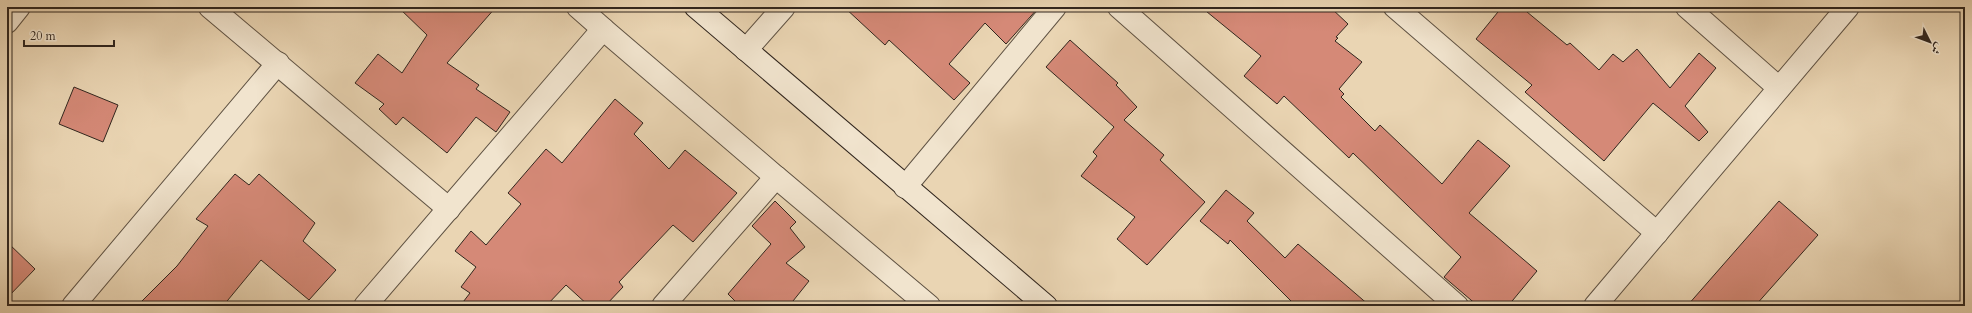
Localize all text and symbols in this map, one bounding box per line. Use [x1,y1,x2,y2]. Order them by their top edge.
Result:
scale bar [24,22,114,48]
north arrow [1910,22,1950,62]
text: 20 m [30,28,57,44]
text: ش [1928,39,1946,57]

